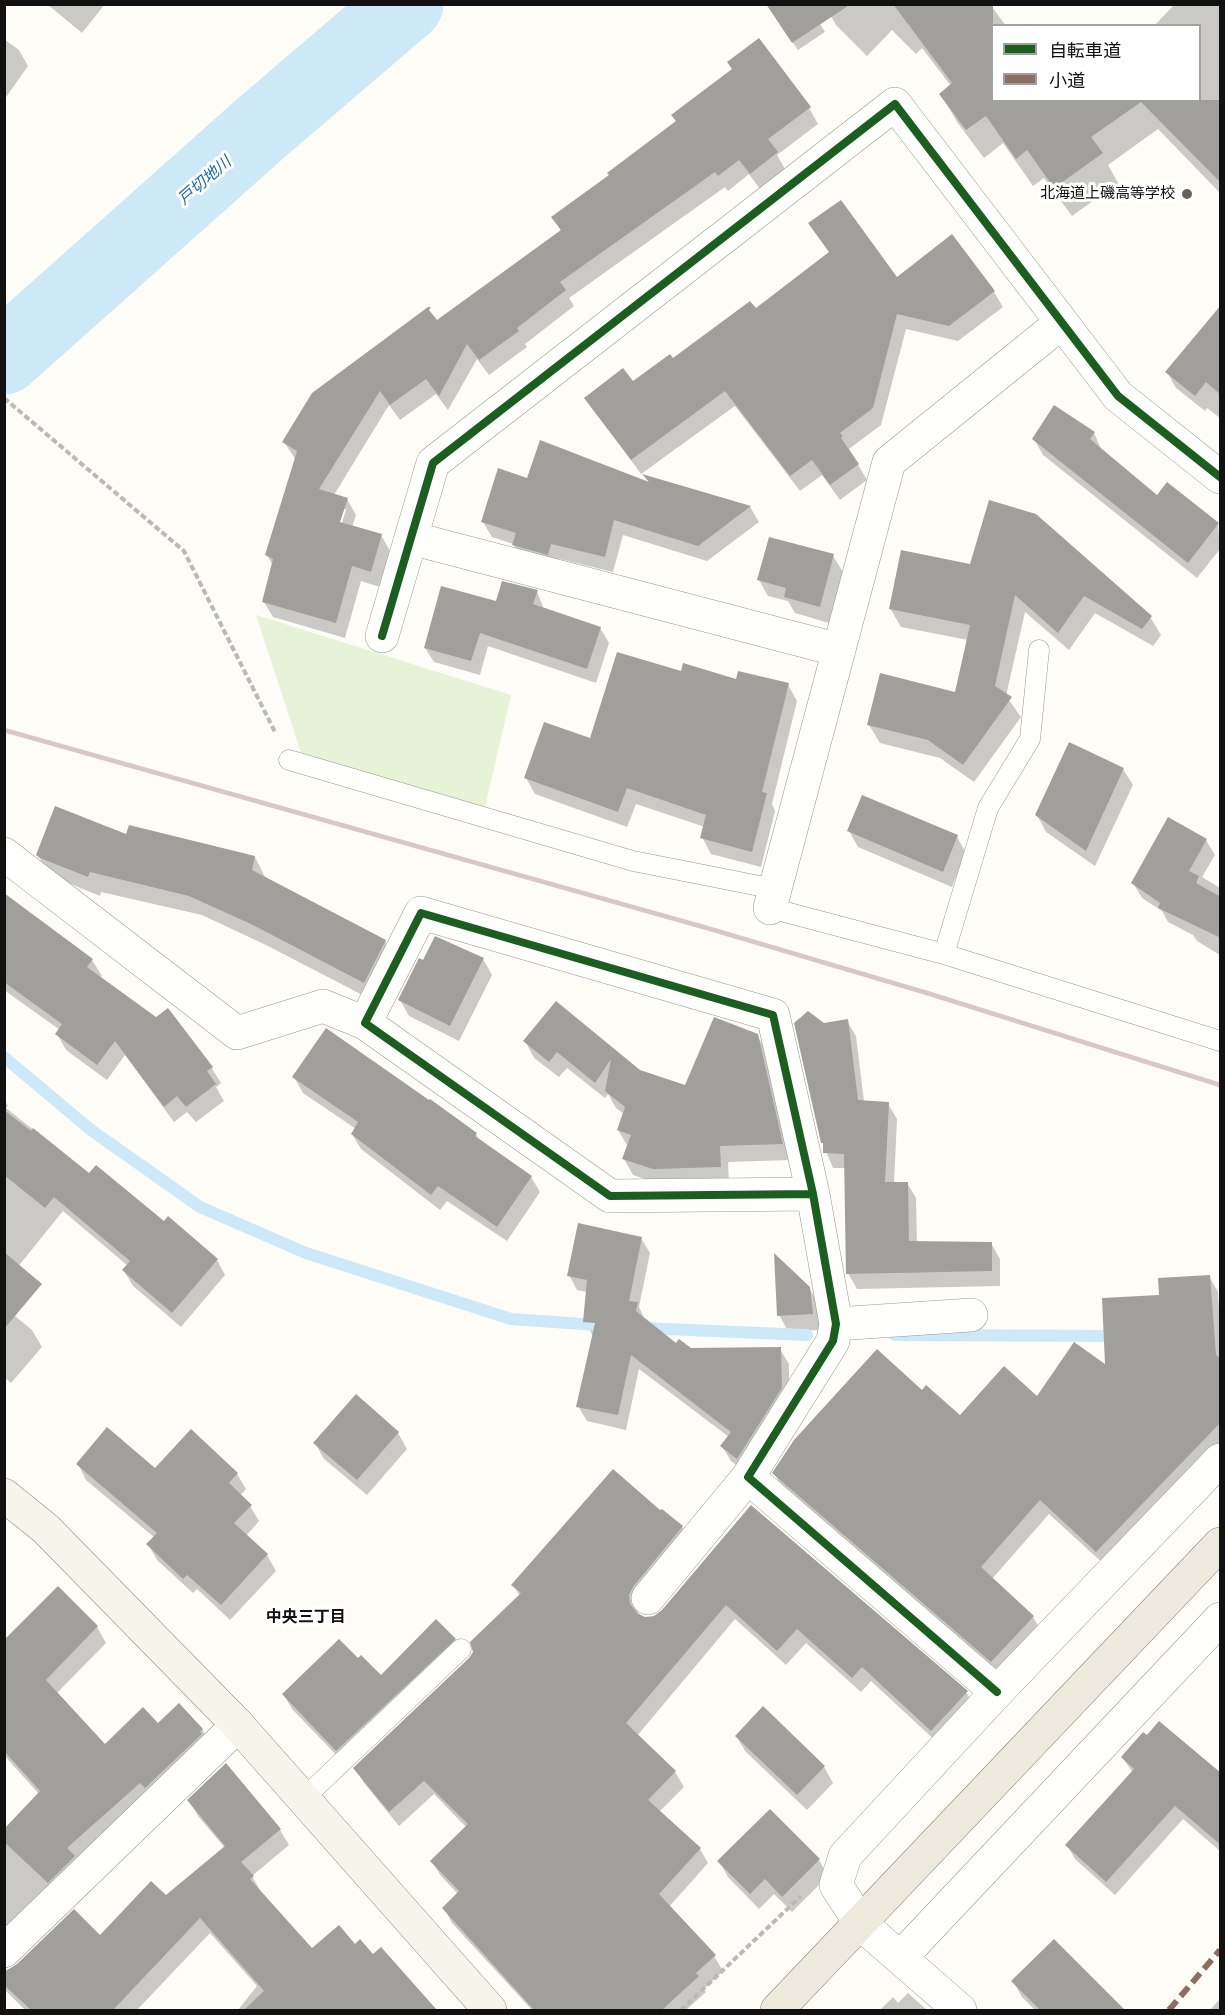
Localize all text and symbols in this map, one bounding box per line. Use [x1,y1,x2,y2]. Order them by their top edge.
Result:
legend [991,24,1201,102]
text: 自転車道 [1049,40,1121,62]
text: 小道 [1049,70,1085,92]
water label: 戸切地川 [175,153,235,209]
place label: 北海道上磯高等学校 [1040,185,1175,203]
marker: 北海道上磯高等学校 [1180,187,1194,201]
district label: 中央三丁目 [266,1608,346,1628]

